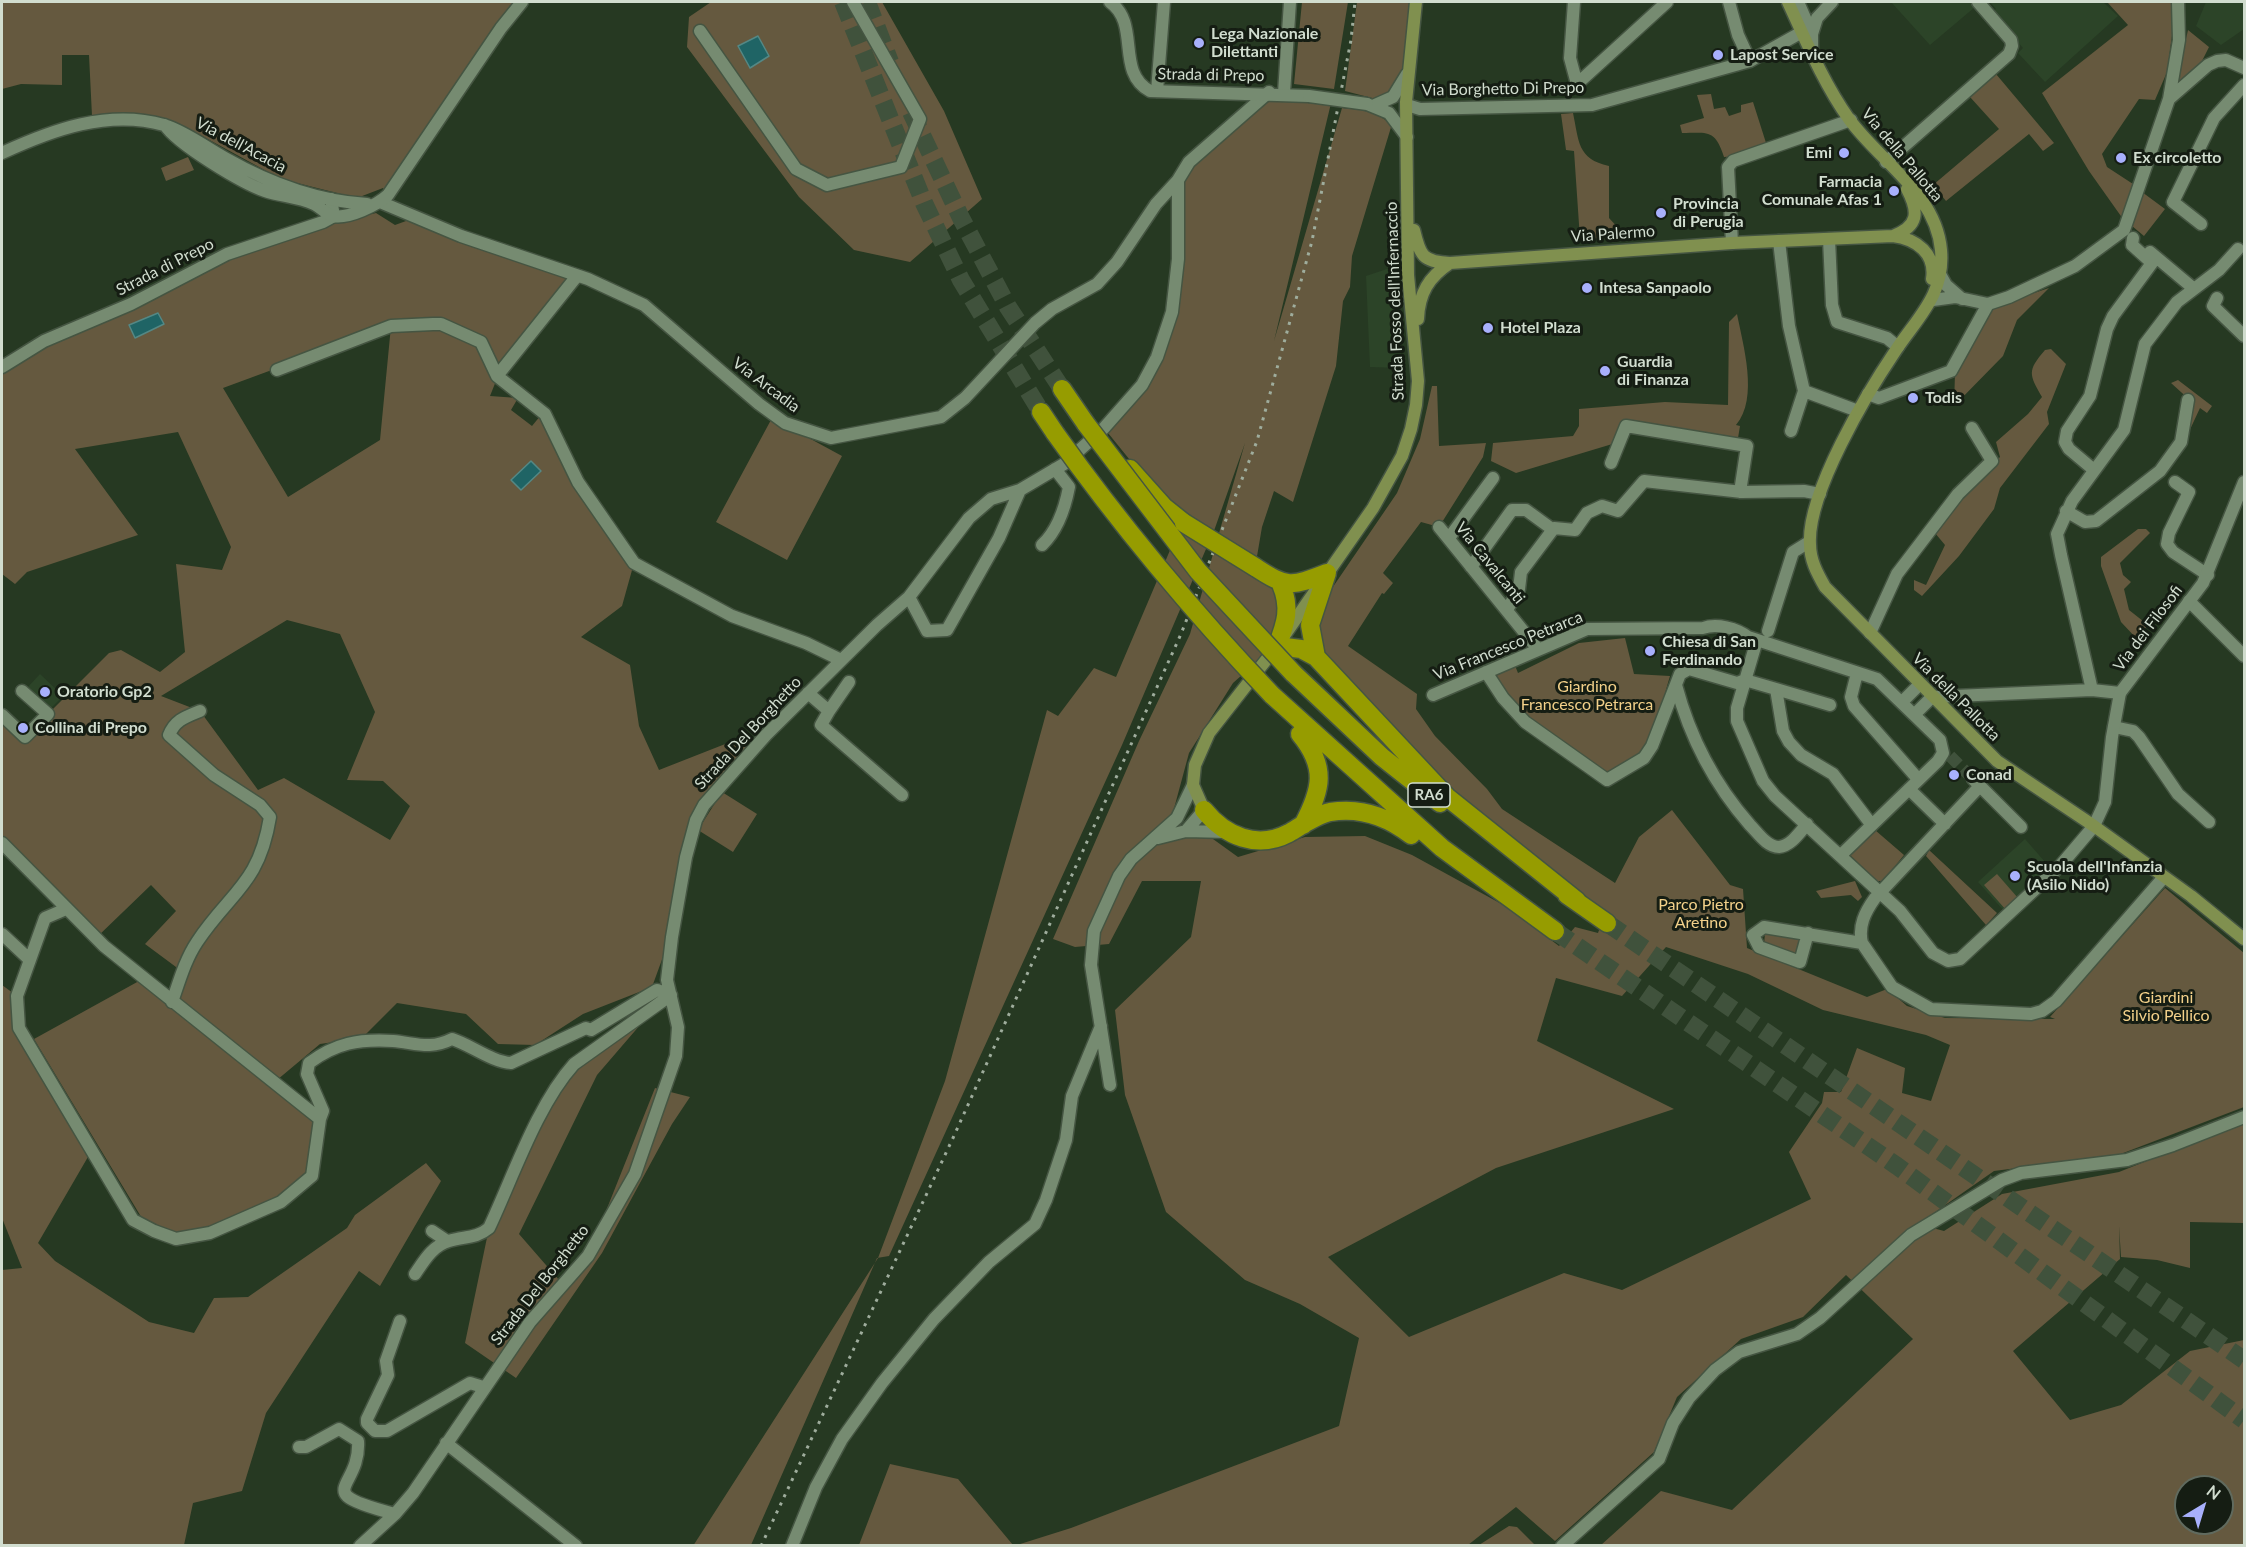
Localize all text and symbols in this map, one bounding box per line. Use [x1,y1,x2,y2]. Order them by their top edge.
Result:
place label: Lega Nazionale Dilettanti [1211,24,1318,62]
marker: Lega Nazionale Dilettanti [1192,36,1206,50]
place label: Lapost Service [1730,45,1833,65]
marker: Lapost Service [1711,48,1725,62]
street label: Strada di Prepo [1157,64,1265,86]
street label: Via Borghetto Di Prepo [1421,78,1585,100]
street label: Via della Pallotta [1857,104,1947,206]
street label: Via dell'Acacia [192,113,290,177]
place label: Emi [1806,143,1832,163]
marker: Emi [1837,146,1851,160]
place label: Ex circoletto [2133,148,2222,168]
marker: Ex circoletto [2114,151,2128,165]
place label: Farmacia Comunale Afas 1 [1762,172,1882,210]
marker: Farmacia Comunale Afas 1 [1887,184,1901,198]
place label: Provincia di Perugia [1673,194,1744,232]
street label: Strada Fosso dell'Infernaccio [1382,201,1408,401]
marker: Provincia di Perugia [1654,206,1668,220]
street label: Via Palermo [1570,221,1656,247]
street label: Strada di Prepo [113,234,217,300]
place label: Intesa Sanpaolo [1599,278,1711,298]
marker: Intesa Sanpaolo [1580,281,1594,295]
place label: Hotel Plaza [1500,318,1581,338]
marker: Hotel Plaza [1481,321,1495,335]
place label: Guardia di Finanza [1617,352,1689,390]
street label: Via Arcadia [729,353,803,417]
marker: Guardia di Finanza [1598,364,1612,378]
place label: Todis [1925,388,1962,408]
marker: Todis [1906,391,1920,405]
street label: Via Cavalcanti [1451,518,1529,608]
street label: Via dei Filosofi [2109,581,2187,675]
street label: Via Francesco Petrarca [1431,607,1585,685]
place label: Chiesa di San Ferdinando [1662,632,1756,670]
marker: Chiesa di San Ferdinando [1643,644,1657,658]
street label: Via della Pallotta [1908,649,2004,745]
street label: Strada Del Borghetto [691,672,805,794]
park label: Giardino Francesco Petrarca [1521,677,1653,715]
place label: Oratorio Gp2 [57,682,152,702]
marker: Oratorio Gp2 [38,685,52,699]
place label: Collina di Prepo [35,718,147,738]
marker: Collina di Prepo [16,721,30,735]
place label: Conad [1966,765,2012,785]
marker: Conad [1947,768,1961,782]
road number: RA6 [1408,783,1450,807]
place label: Scuola dell'Infanzia (Asilo Nido) [2027,857,2163,895]
marker: Scuola dell'Infanzia (Asilo Nido) [2008,869,2022,883]
park label: Parco Pietro Aretino [1658,895,1744,933]
park label: Giardini Silvio Pellico [2122,988,2210,1026]
street label: Strada Del Borghetto [487,1221,593,1349]
north arrow [2174,1475,2234,1535]
text: N [2203,1481,2225,1503]

